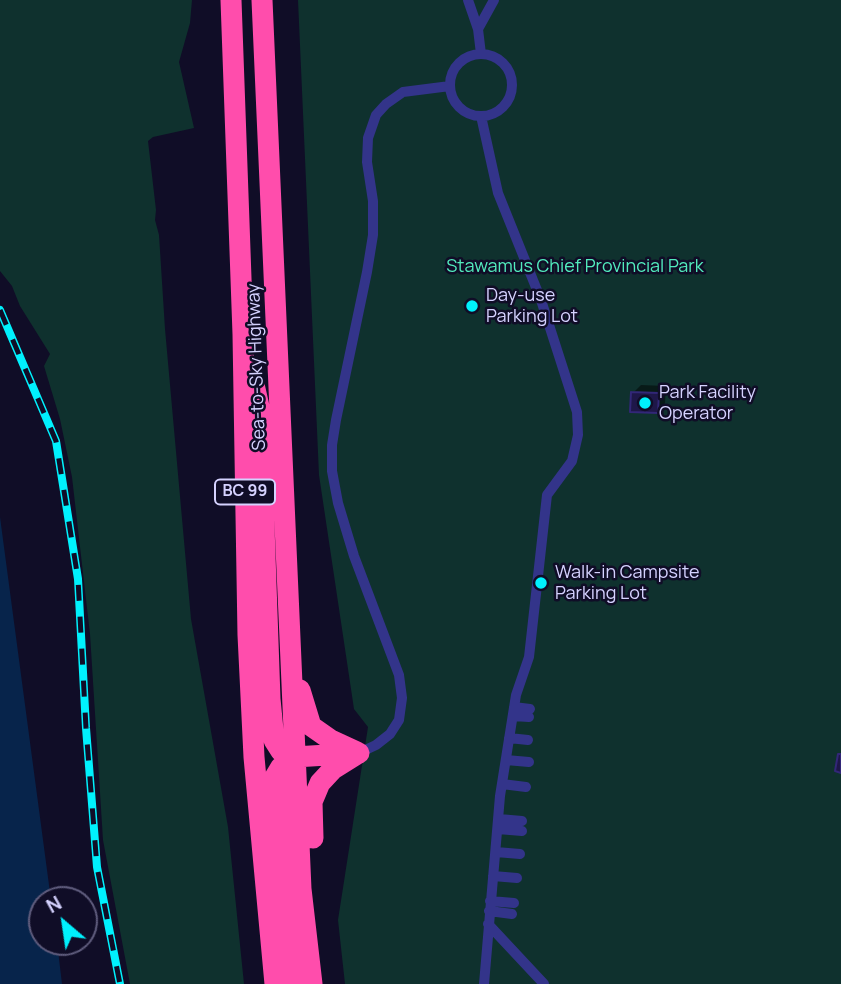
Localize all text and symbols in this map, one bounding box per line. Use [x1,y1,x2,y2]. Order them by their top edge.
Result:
park label: Stawamus Chief Provincial Park [446,256,704,278]
street label: Sea-to-Sky Highway [243,283,271,451]
place label: Day-use Parking Lot [486,285,578,328]
marker: Day-use Parking Lot [464,298,480,314]
place label: Park Facility Operator [659,382,756,424]
marker: Park Facility Operator [637,395,653,411]
road number: BC 99 [215,480,275,505]
place label: Walk-in Campsite Parking Lot [555,562,699,604]
marker: Walk-in Campsite Parking Lot [533,575,549,591]
north arrow [28,886,98,956]
text: N [42,890,66,919]

